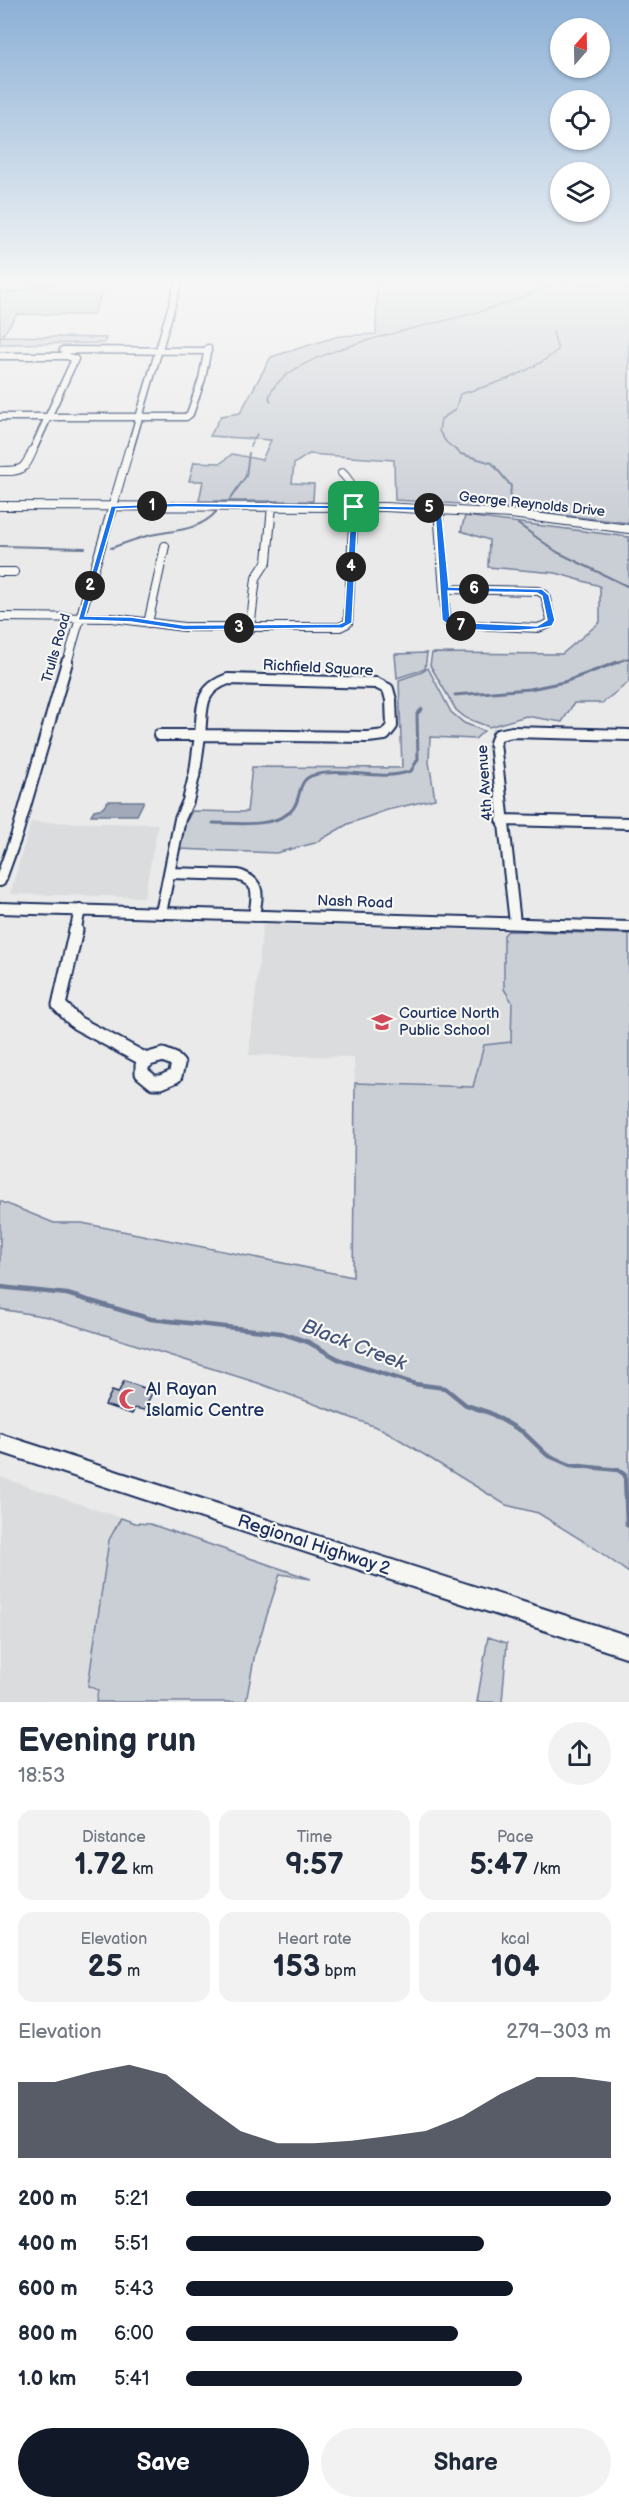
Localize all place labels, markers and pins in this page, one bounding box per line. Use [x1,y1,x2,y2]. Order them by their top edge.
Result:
pin [328,481,379,532]
pin: 1 [137,491,167,521]
pin: 5 [414,493,444,523]
pin: 4 [336,552,366,582]
pin: 2 [75,571,105,601]
pin: 6 [459,574,489,604]
pin: 7 [446,611,476,641]
pin: 3 [224,613,254,643]
place label: Courtice North Public School [399,1004,499,1040]
school or university icon: Courtice North Public School [370,1010,394,1034]
place label: Al Rayan Islamic Centre [146,1379,264,1421]
mosque icon: Al Rayan Islamic Centre [117,1387,141,1411]

